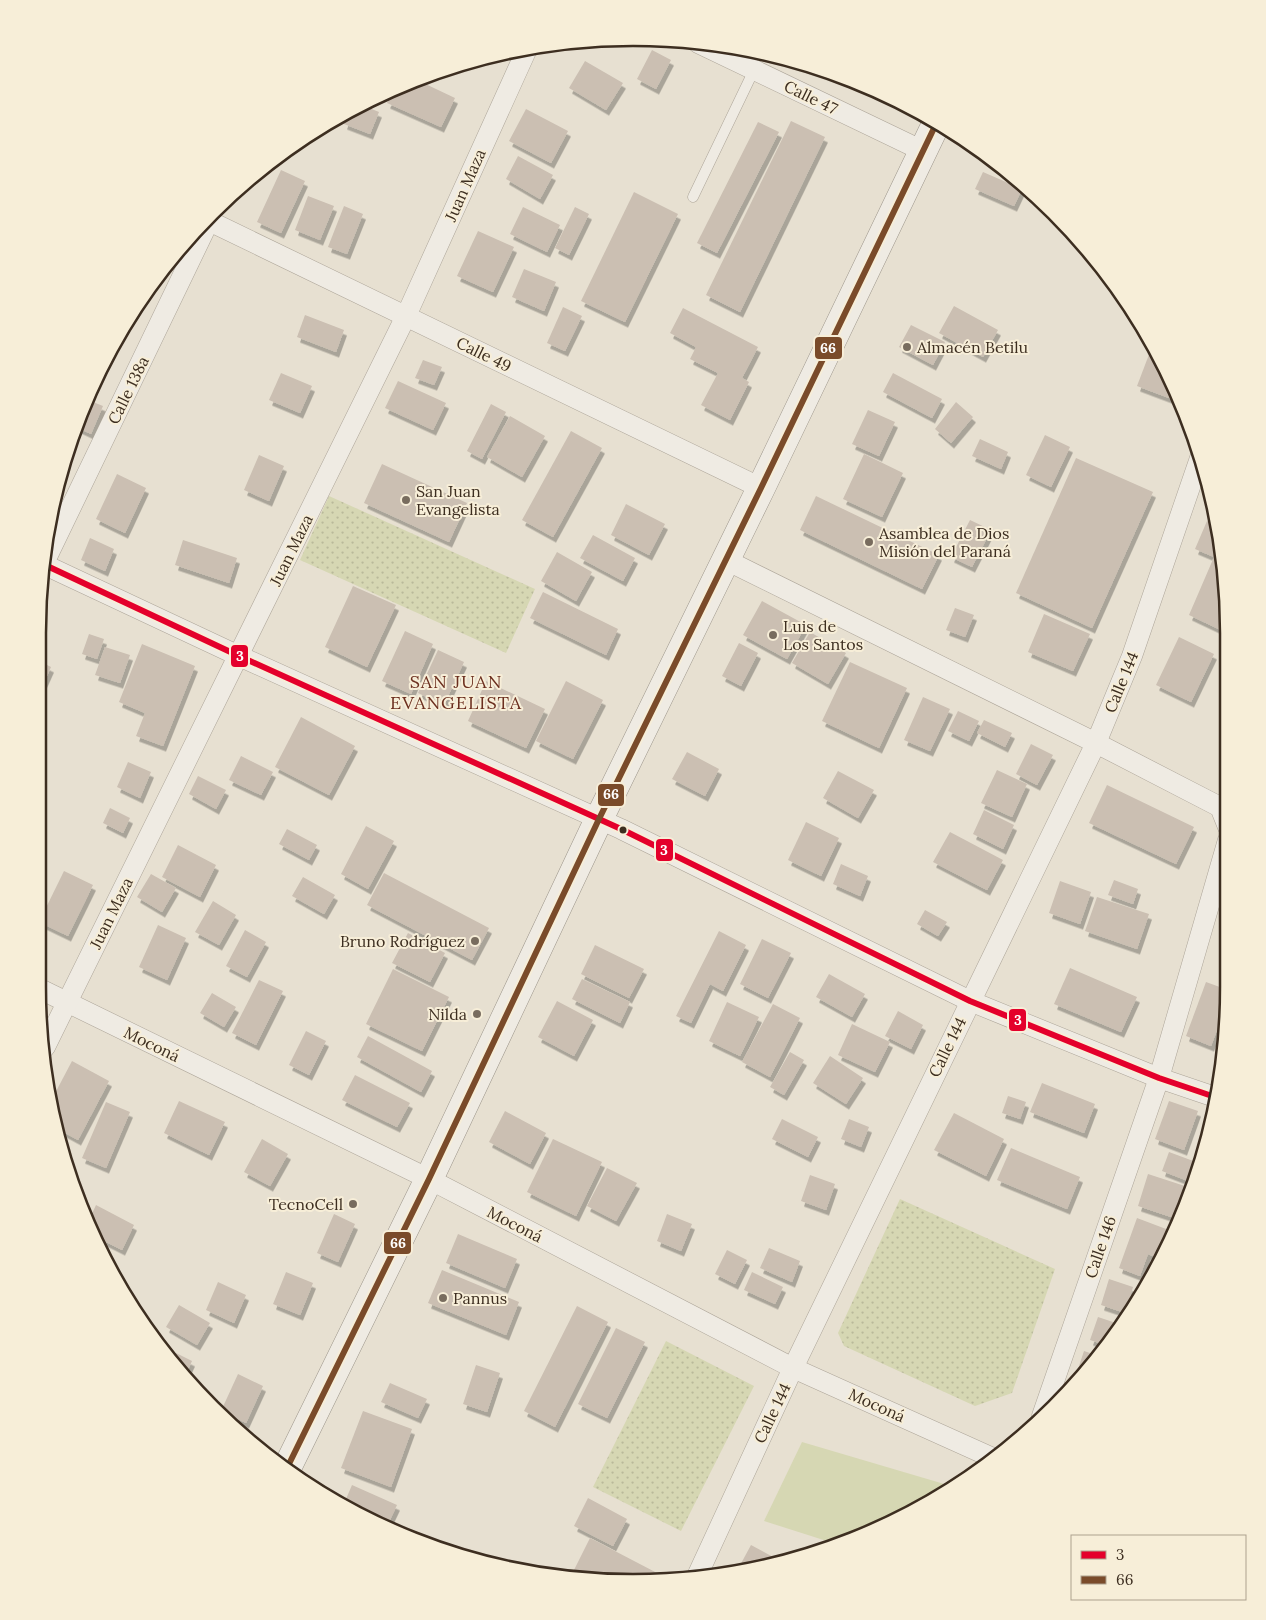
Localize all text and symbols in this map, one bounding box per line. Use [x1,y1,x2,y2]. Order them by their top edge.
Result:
street label: Calle 47 [781,76,842,119]
street label: Juan Maza [440,146,490,225]
street label: Calle 49 [453,332,515,376]
line badge: 66 [814,336,843,360]
place label: Almacén Betilu [916,337,1029,357]
text: 66 [820,339,836,357]
marker: Almacén Betilu [901,341,913,353]
street label: Calle 138a [103,353,153,427]
place label: San Juan Evangelista [416,481,500,519]
marker: San Juan Evangelista [400,494,412,506]
street label: Juan Maza [265,511,317,590]
place label: Asamblea de Dios Misión del Paraná [878,523,1011,561]
marker: Asamblea de Dios Misión del Paraná [863,536,875,548]
place label: Luis de Los Santos [783,616,863,654]
marker: Luis de Los Santos [767,629,779,641]
line badge: 3 [230,644,249,668]
text: 3 [236,647,244,665]
street label: Calle 144 [1100,648,1142,716]
district label: SAN JUAN EVANGELISTA [390,670,522,714]
line badge: 66 [597,783,625,807]
text: 66 [603,785,619,803]
unlabelled marker [618,825,628,835]
line badge: 3 [655,838,674,862]
text: 3 [660,841,668,859]
street label: Juan Maza [85,874,137,953]
place label: Bruno Rodríguez [340,931,465,951]
marker: Bruno Rodríguez [469,935,481,947]
place label: Nilda [428,1004,467,1024]
marker: Nilda [471,1008,483,1020]
line badge: 3 [1008,1008,1027,1032]
text: 3 [1014,1011,1022,1029]
street label: Calle 144 [924,1013,970,1080]
street label: Moconá [121,1022,183,1066]
place label: TecnoCell [269,1194,343,1214]
marker: TecnoCell [347,1198,359,1210]
street label: Moconá [484,1202,546,1246]
street label: Calle 146 [1080,1213,1120,1281]
line badge: 66 [383,1231,412,1255]
text: 66 [390,1234,406,1252]
place label: Pannus [453,1288,507,1308]
marker: Pannus [437,1292,449,1304]
street label: Calle 144 [749,1379,795,1446]
street label: Moconá [846,1384,908,1426]
legend [1071,1535,1246,1600]
text: 3 [1116,1545,1124,1564]
text: 66 [1116,1570,1133,1589]

